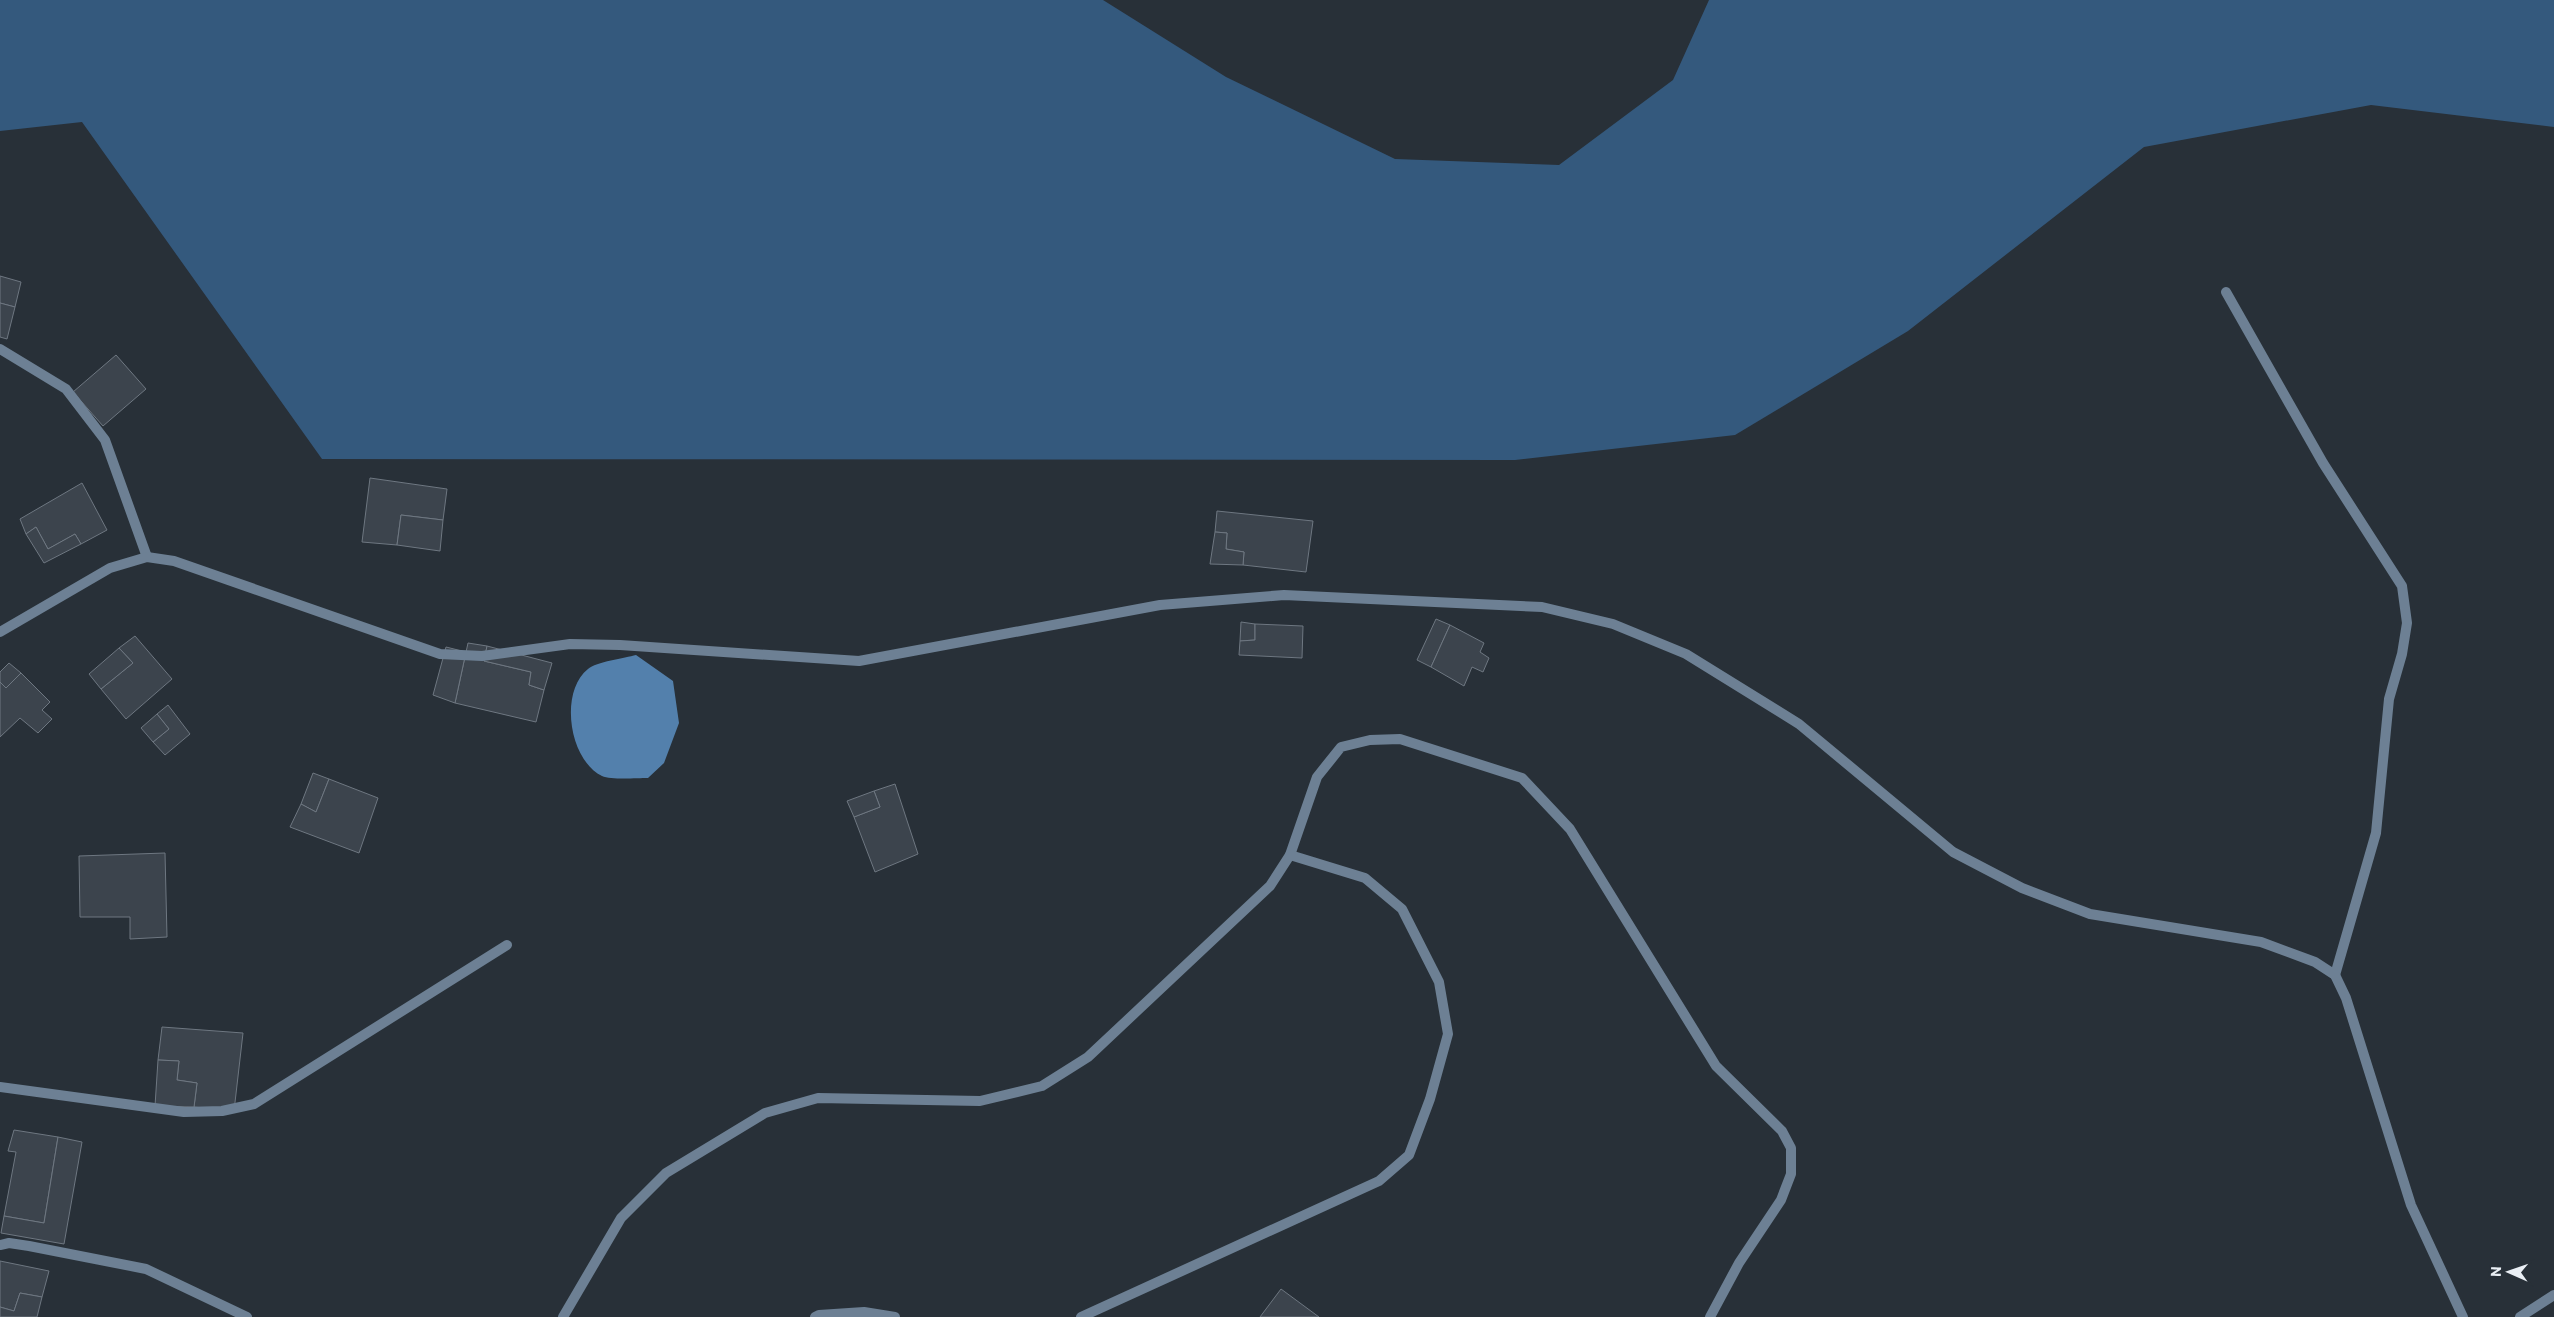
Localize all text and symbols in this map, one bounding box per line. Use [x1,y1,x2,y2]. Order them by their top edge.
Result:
north arrow [2484,1247,2534,1297]
text: N [2487,1266,2504,1277]

